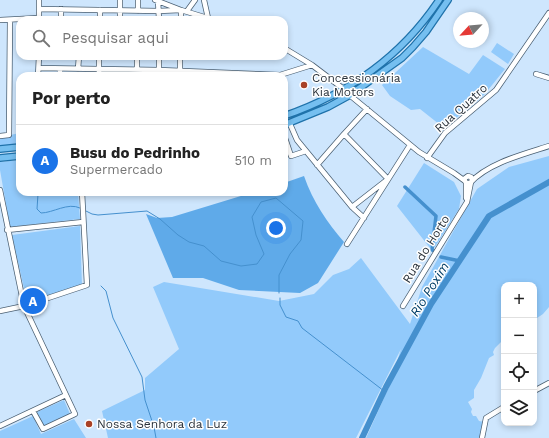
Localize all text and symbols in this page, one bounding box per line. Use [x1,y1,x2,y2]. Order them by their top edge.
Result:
north arrow [453,12,489,48]
search box [16,16,288,60]
icon: search [30,27,52,49]
text: Pesquisar aqui [62,29,169,47]
place label: Concessionária Kia Motors [312,71,401,99]
marker: Concessionária Kia Motors [299,80,309,90]
street label: Rua Quatro [432,81,490,135]
text: Por perto [32,88,110,108]
text: Busu do Pedrinho [70,144,200,162]
text: A [41,153,49,168]
text: 510 m [234,153,272,168]
text: Supermercado [70,162,163,177]
street label: Rua do Horto [400,212,452,286]
your location [266,218,286,238]
water label: Rio Poxim [407,259,452,319]
map controls [501,282,537,426]
button: + [501,282,537,318]
pin: A [20,286,46,316]
button: − [501,318,537,354]
button: locate [501,354,537,390]
button: layers [501,390,537,426]
place label: Nossa Senhora da Luz [97,417,227,431]
marker: Nossa Senhora da Luz [84,419,94,429]

